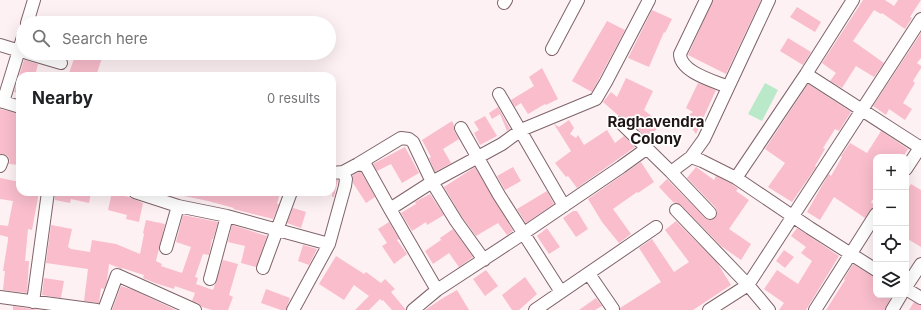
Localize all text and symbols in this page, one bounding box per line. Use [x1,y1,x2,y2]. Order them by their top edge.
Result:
search box [16,16,336,60]
icon: search [30,27,52,49]
text: Search here [62,29,148,48]
text: Nearby [32,88,93,108]
text: 0 results [267,90,320,106]
district label: Raghavendra Colony [608,112,704,148]
map controls [873,154,909,298]
button: + [873,154,909,190]
button: − [873,190,909,226]
button: locate [873,226,909,262]
button: layers [873,262,909,298]

